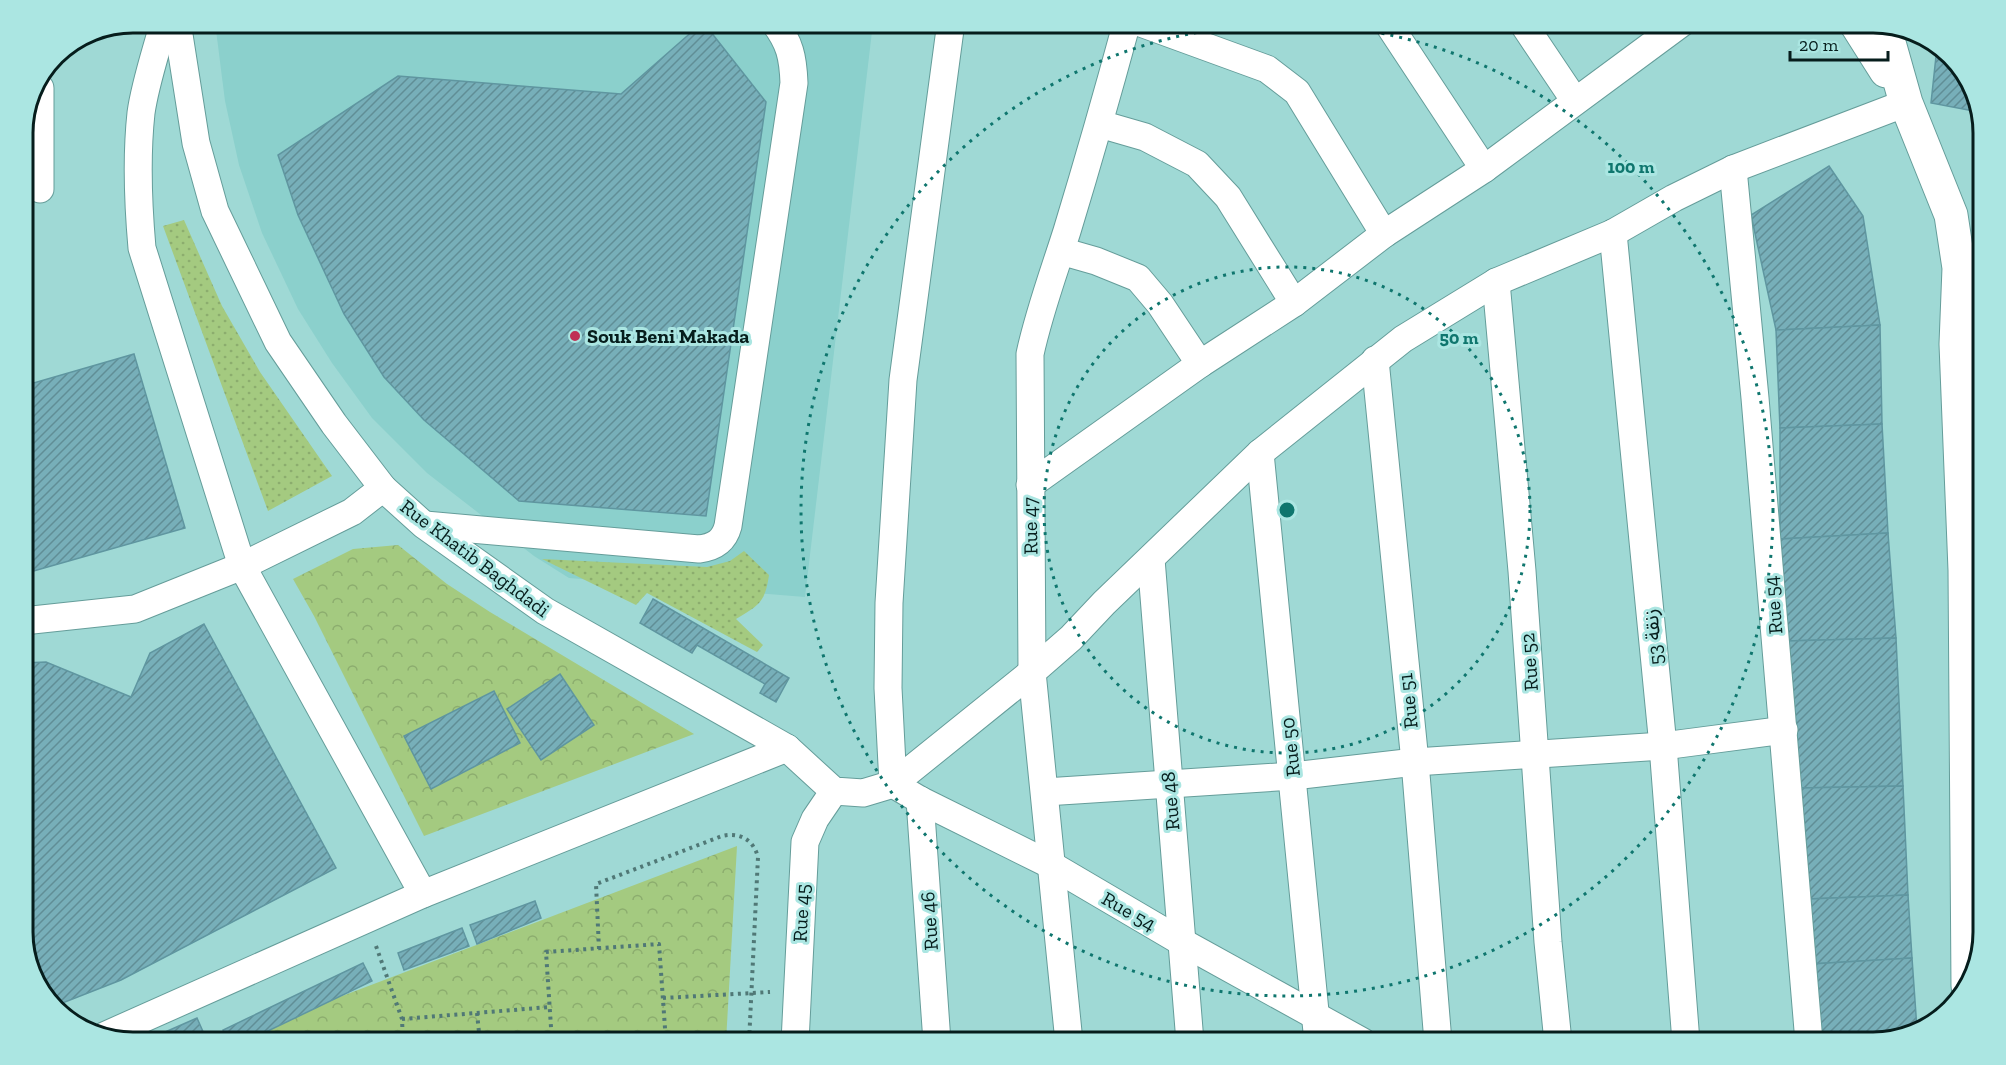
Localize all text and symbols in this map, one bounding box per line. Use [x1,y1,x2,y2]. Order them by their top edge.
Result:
scale bar [1790,24,1888,62]
text: 20 m [1799,34,1839,56]
text: 100 m [1607,156,1655,178]
place label: Souk Beni Makada [587,324,749,348]
text: 50 m [1440,327,1479,349]
marker: Souk Beni Makada [568,329,582,343]
street label: Rue Khatib Baghdadi [396,494,555,622]
street label: Rue 47 [1017,497,1042,555]
centre of rings [1277,500,1297,520]
street label: Rue 54 [1758,575,1788,635]
street label: زنقة 53 [1638,608,1668,666]
street label: Rue 52 [1515,632,1543,692]
street label: Rue 51 [1393,672,1423,730]
street label: Rue 50 [1275,716,1305,778]
street label: Rue 48 [1155,771,1185,831]
street label: Rue 45 [787,883,815,943]
street label: Rue 54 [1098,886,1161,936]
street label: Rue 46 [915,891,943,951]

